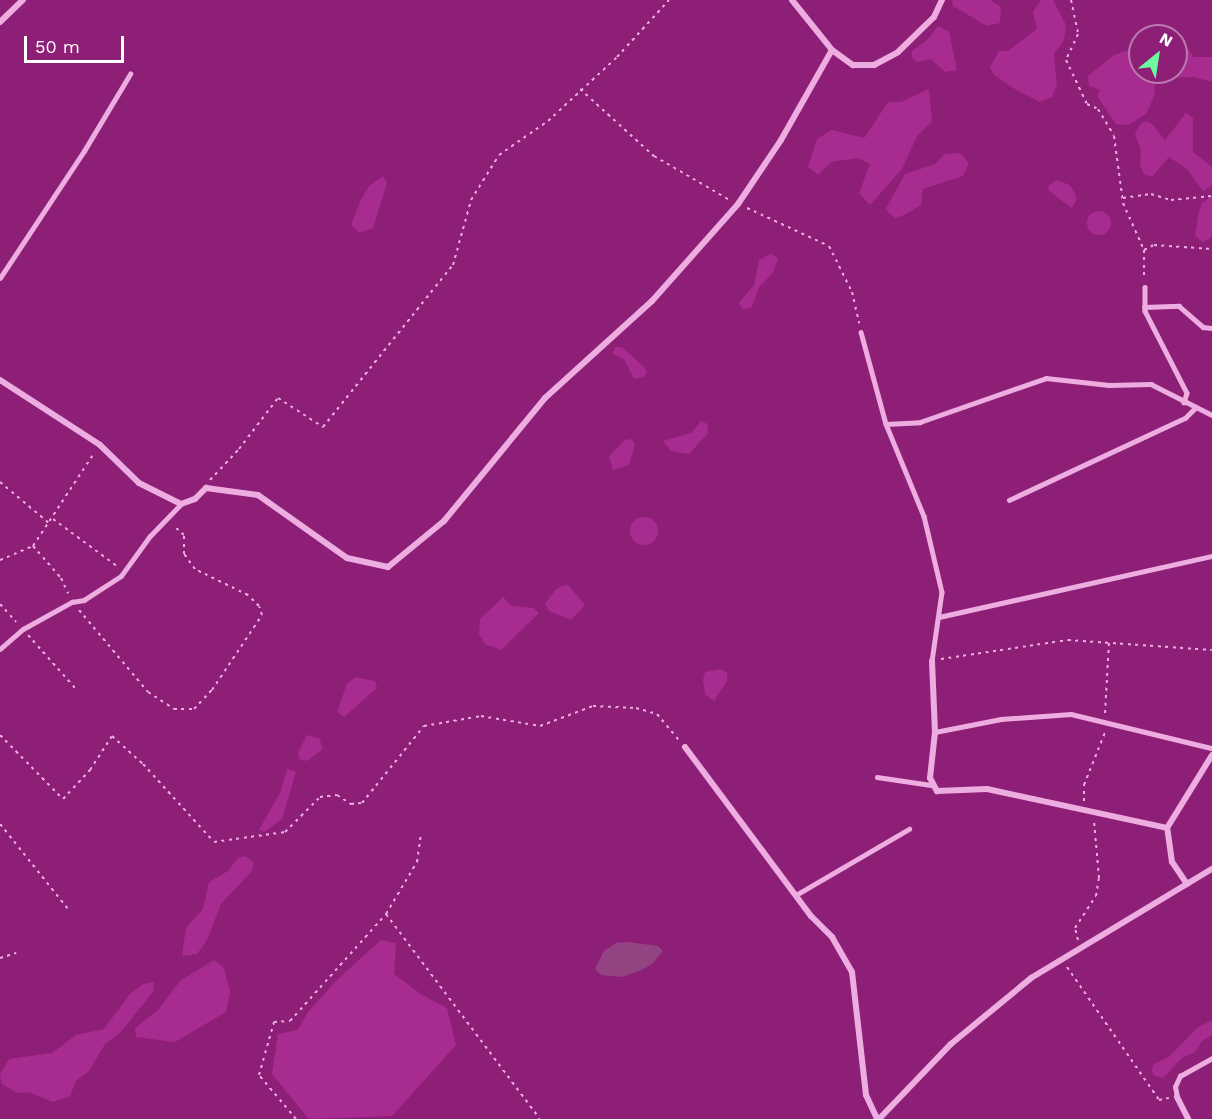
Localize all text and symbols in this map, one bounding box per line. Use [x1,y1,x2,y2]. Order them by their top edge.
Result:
scale bar [27,24,128,62]
north arrow [1128,24,1188,84]
text: N [1156,29,1176,51]
text: 50 m [35,36,80,57]

